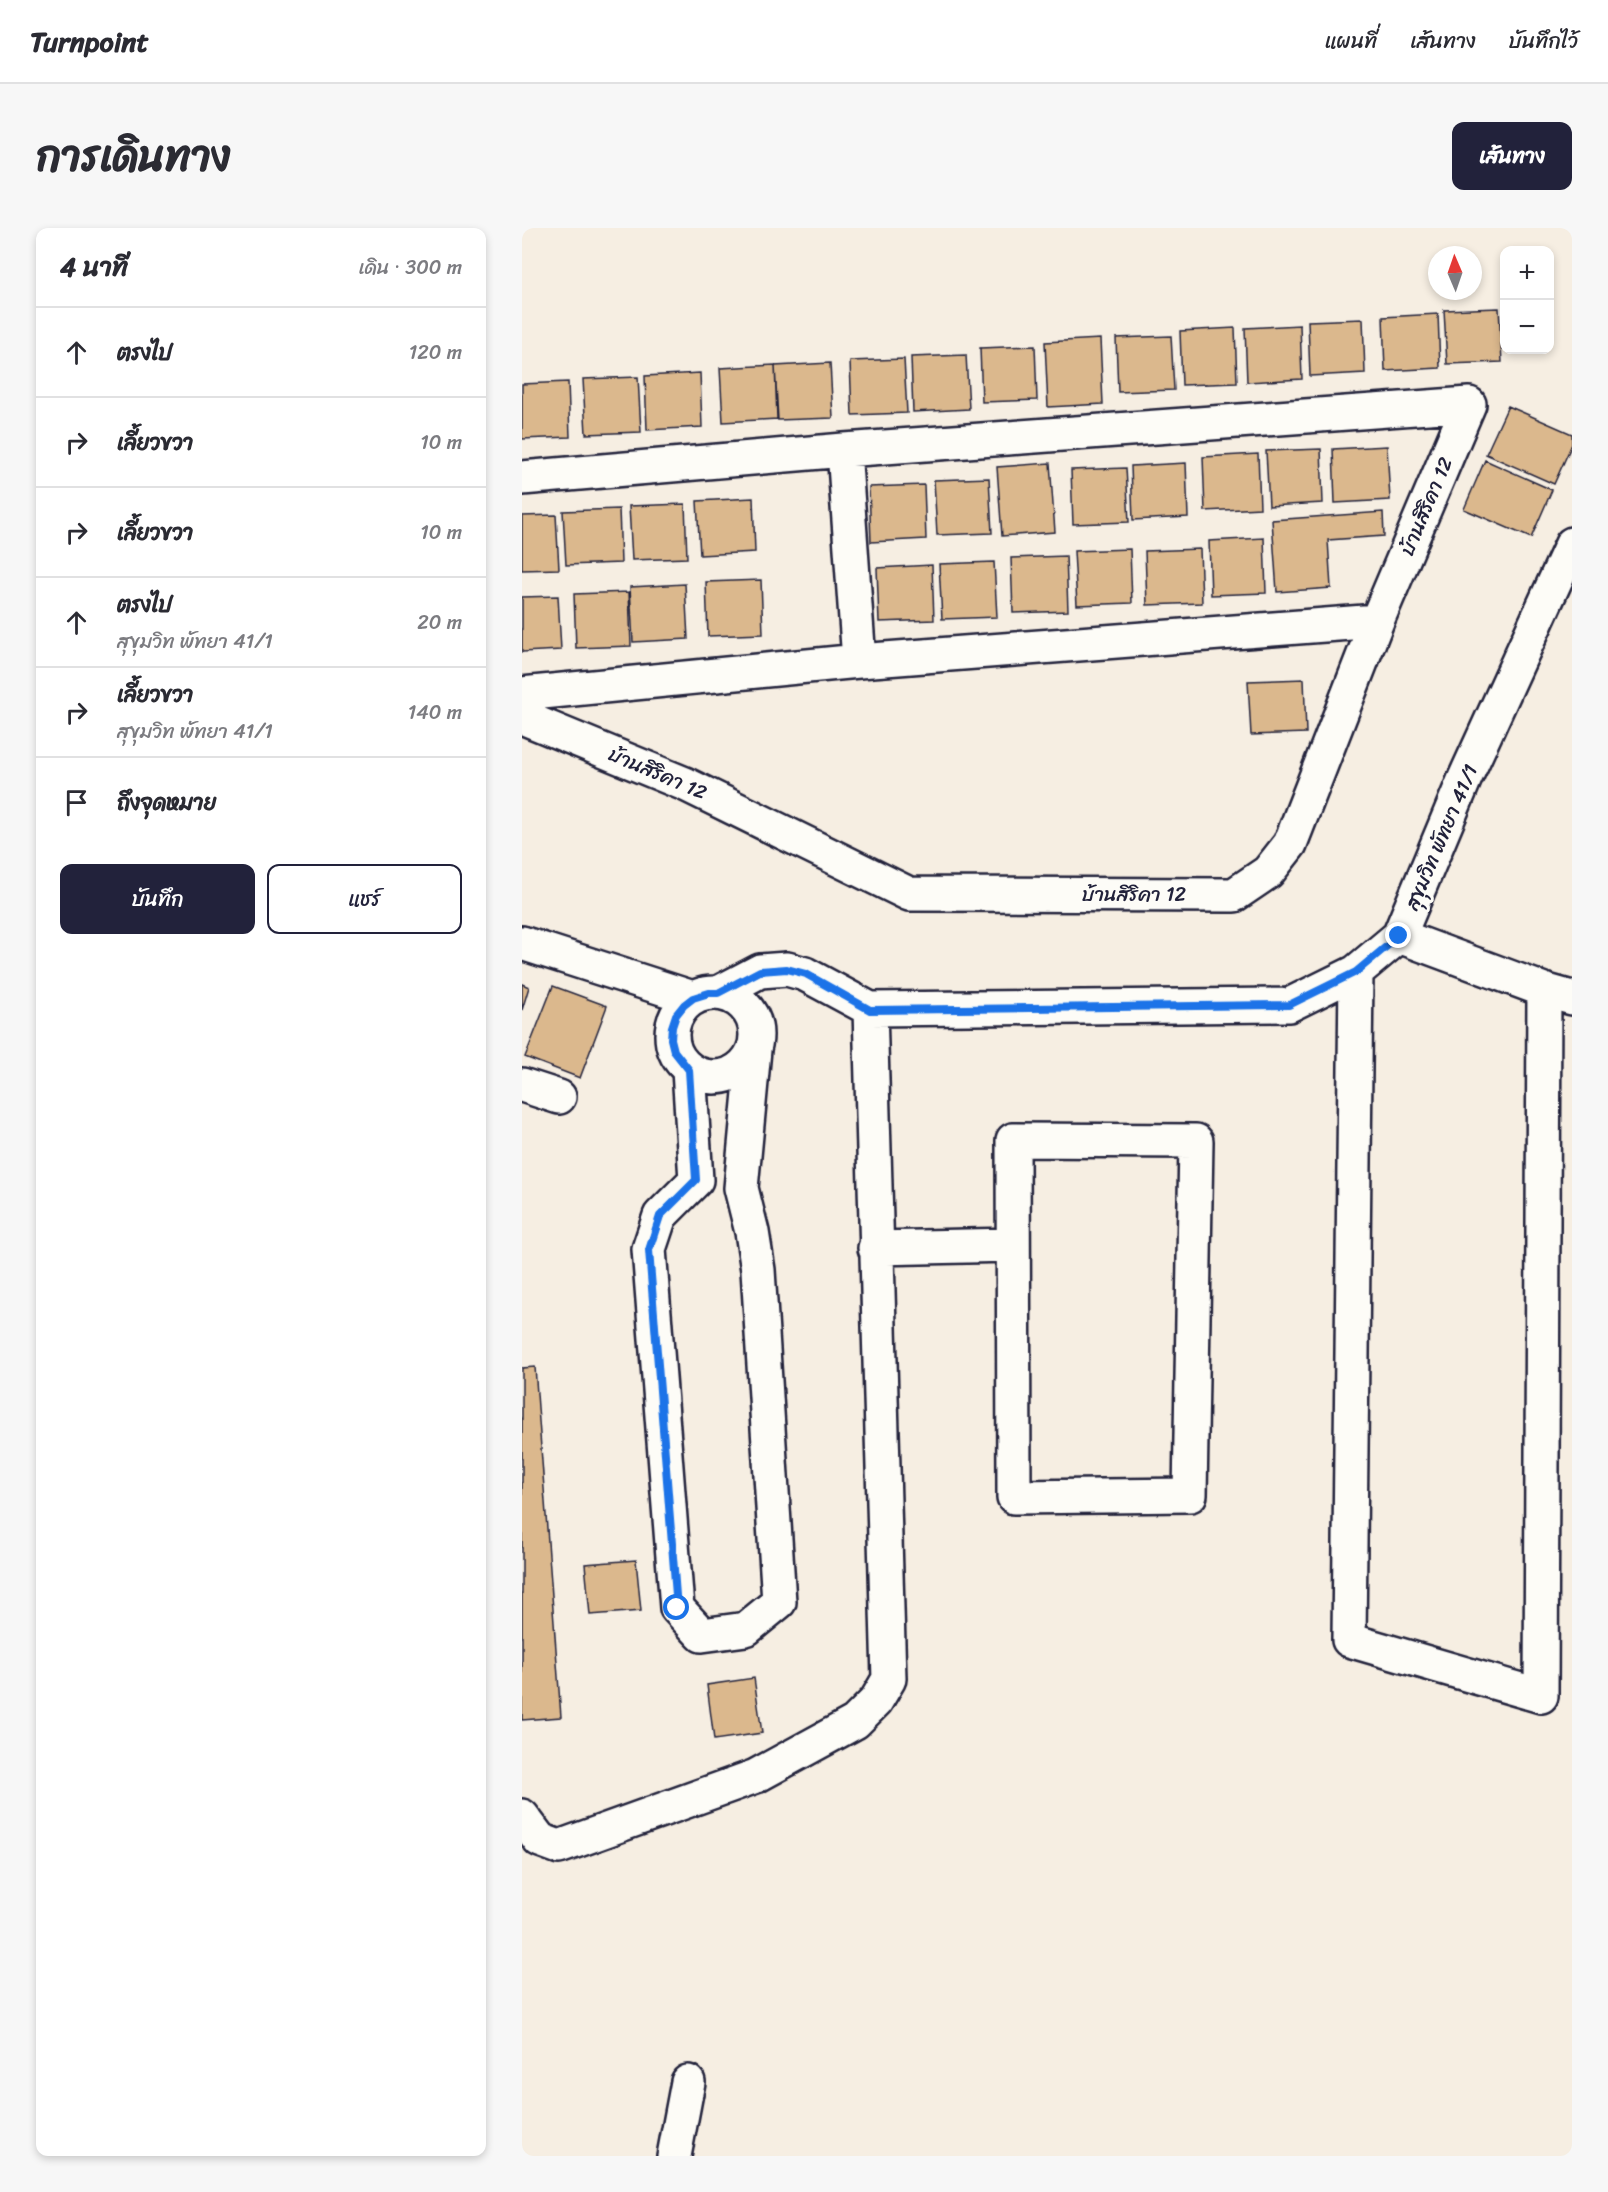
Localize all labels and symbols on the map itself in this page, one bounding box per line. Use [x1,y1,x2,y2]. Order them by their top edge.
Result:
north arrow [1428,246,1482,300]
street label: บ้านสิริคา 12 [1390,451,1463,561]
street label: บ้านสิริคา 12 [603,737,713,810]
street label: สุขุมวิท พัทยา 41/1 [1395,759,1488,917]
street label: บ้านสิริคา 12 [1082,877,1187,912]
route end [1385,922,1411,948]
route start [663,1594,689,1620]

